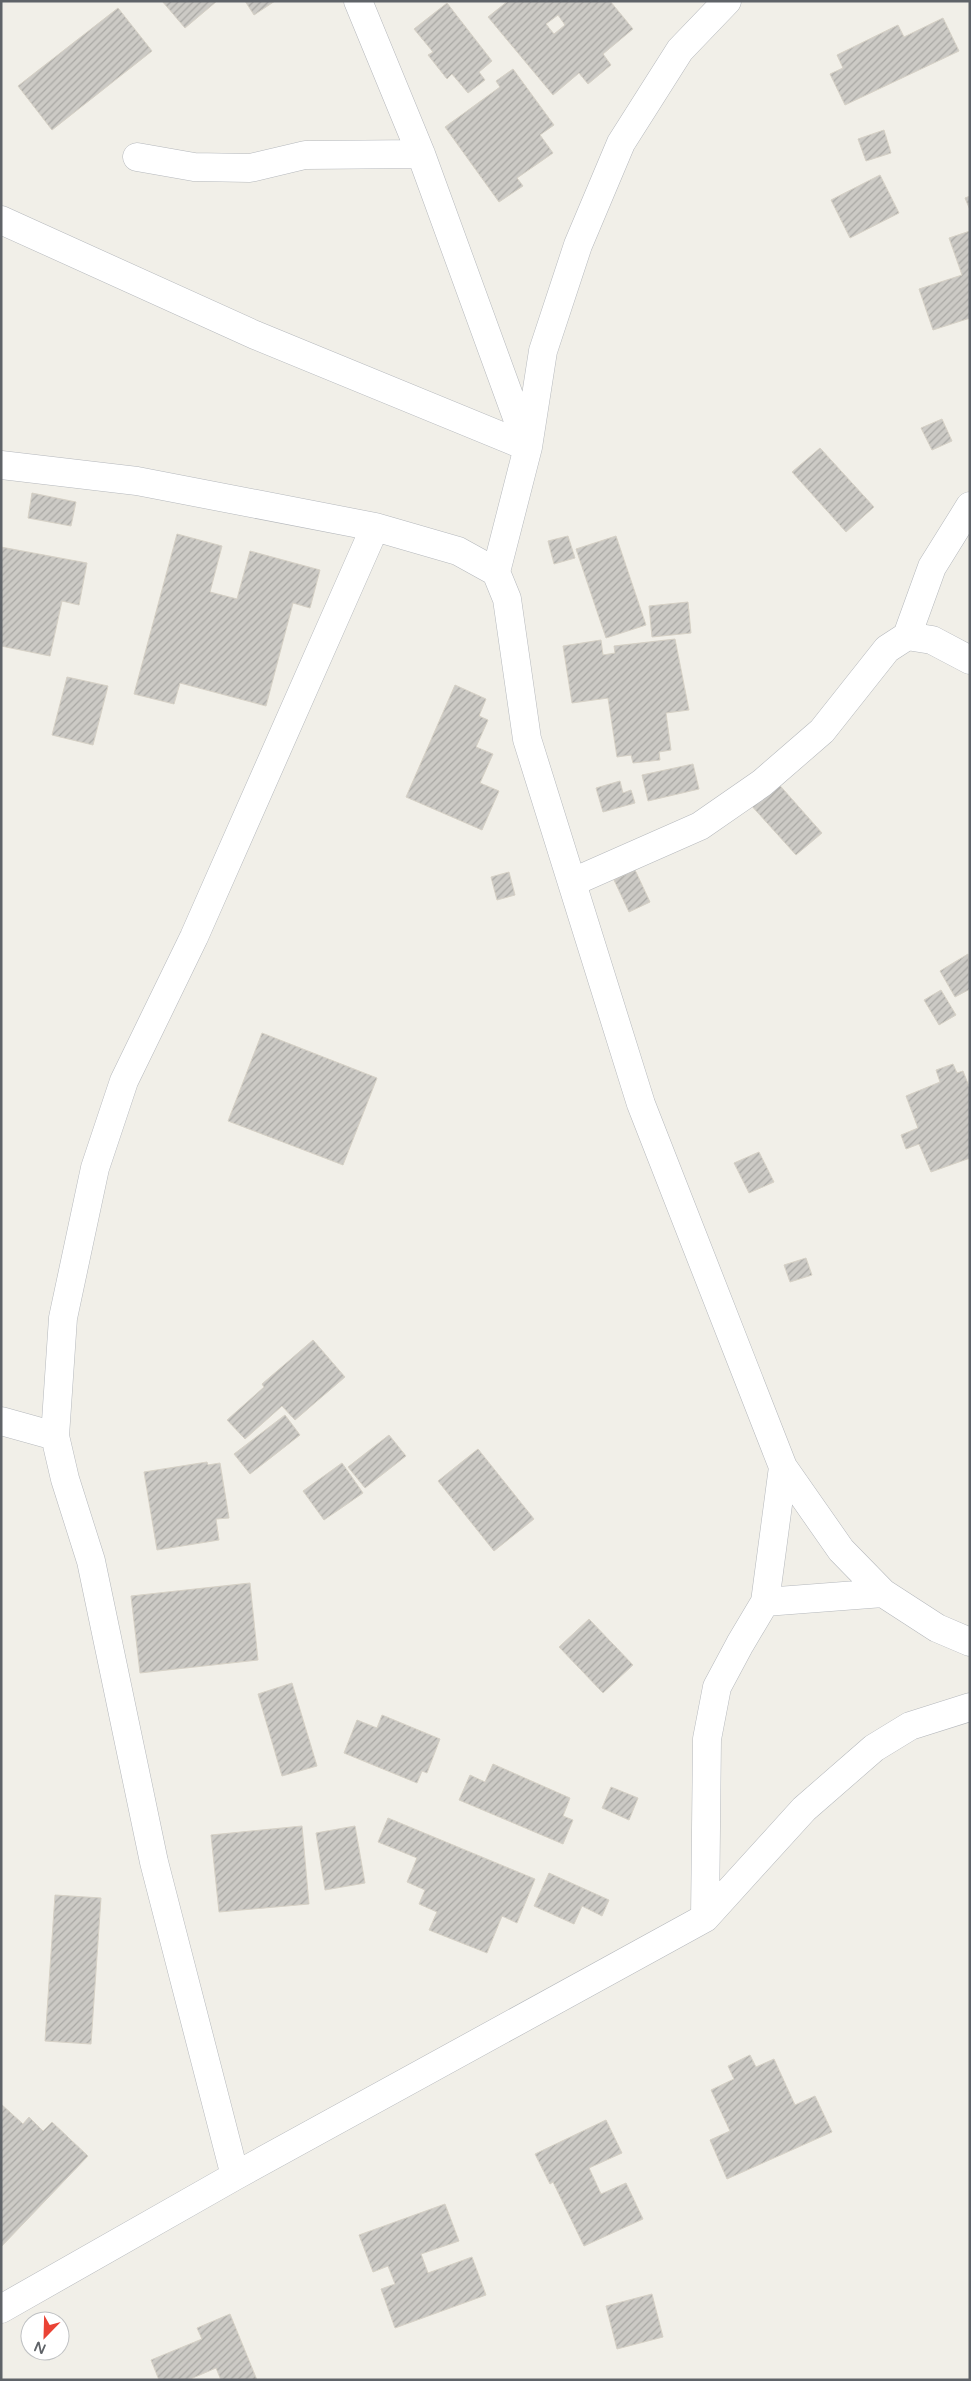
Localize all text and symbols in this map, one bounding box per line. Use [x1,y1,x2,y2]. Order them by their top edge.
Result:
north arrow [20,2311,70,2361]
text: N [32,2337,49,2358]

